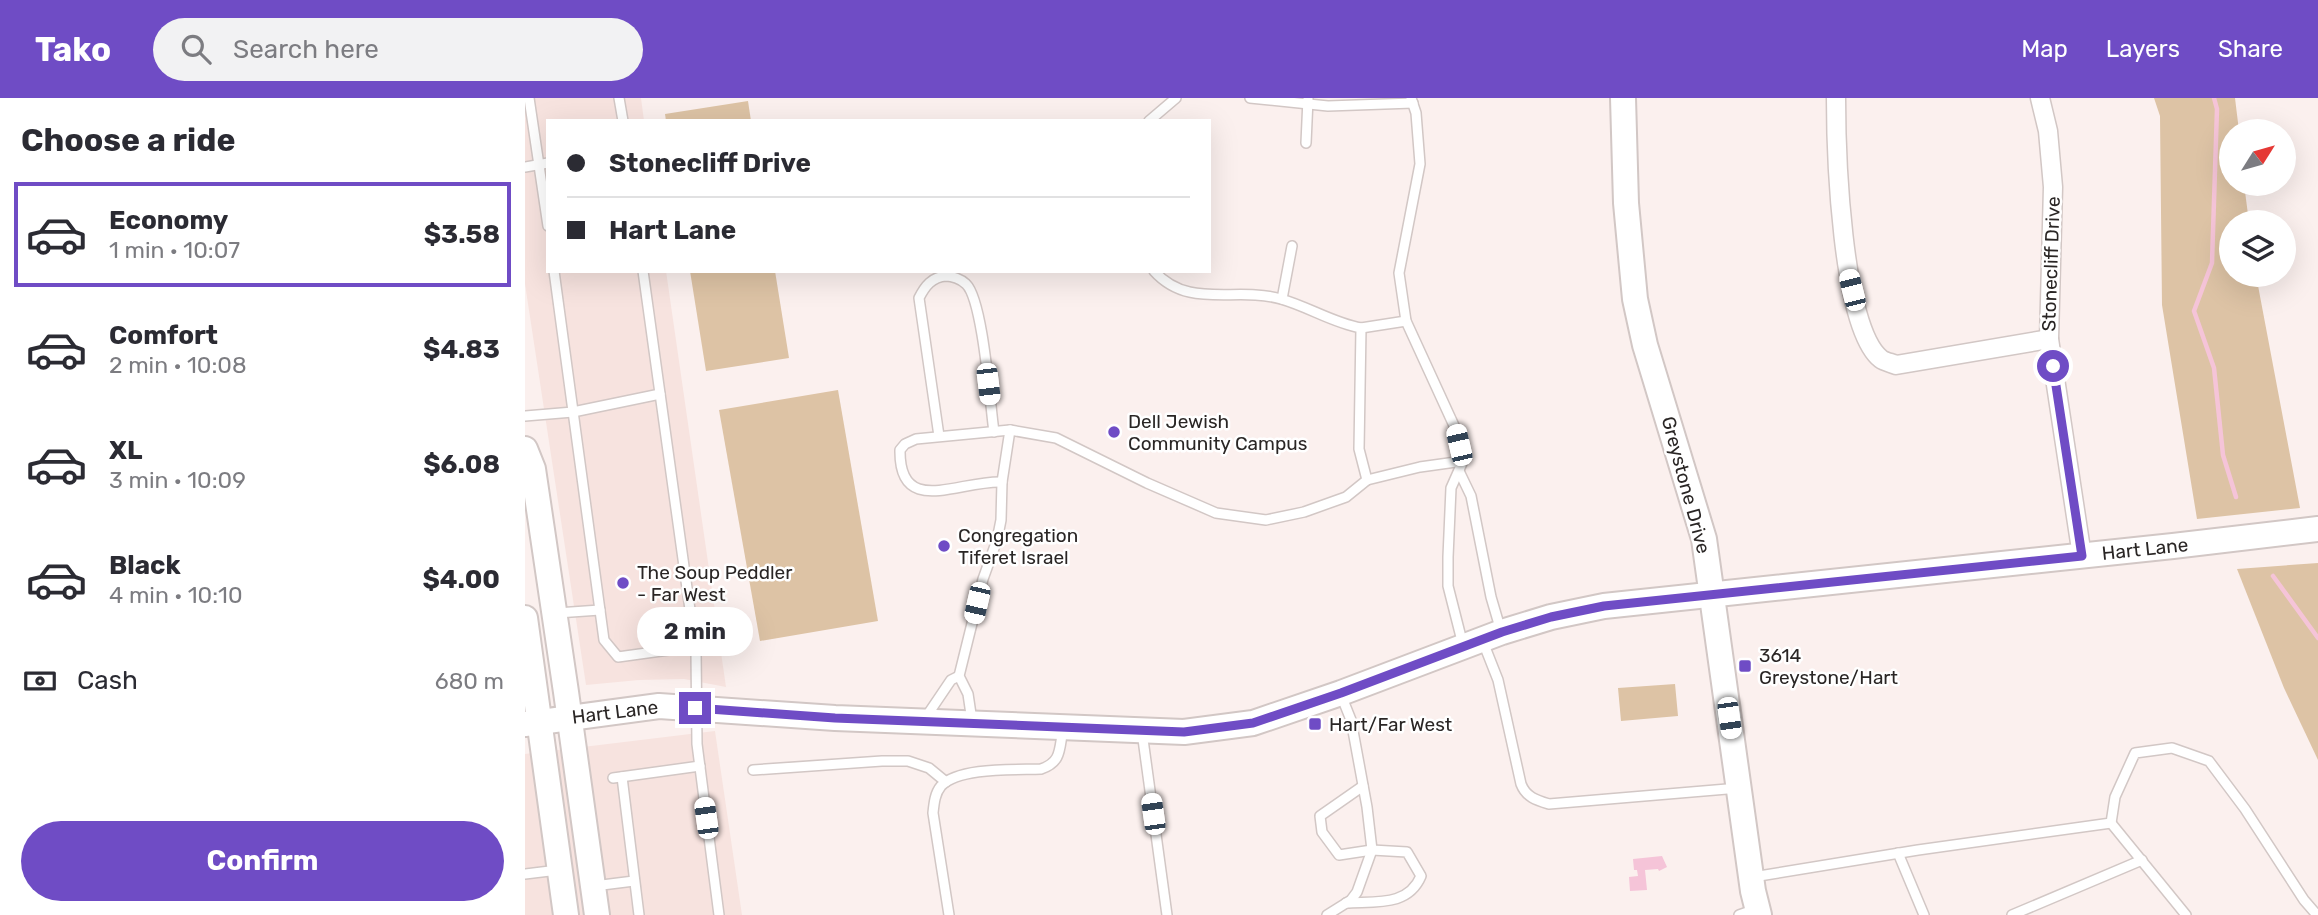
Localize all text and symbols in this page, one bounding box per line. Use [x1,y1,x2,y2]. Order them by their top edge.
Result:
search box [153,18,643,81]
text: Tako [35,30,111,69]
icon: search [177,30,215,68]
text: Search here [233,34,379,65]
text: Map [2021,35,2068,63]
text: Layers [2106,35,2180,63]
text: Share [2218,35,2283,63]
north arrow [2219,119,2296,196]
map controls [2219,119,2296,287]
text: Choose a ride [21,121,235,159]
text: Stonecliff Drive [609,148,811,179]
street label: Stonecliff Drive [2037,196,2065,332]
icon: car [25,203,88,266]
text: Economy [109,205,228,236]
button: layers [2219,210,2296,287]
text: Hart Lane [609,215,736,246]
text: $3.58 [424,219,500,250]
text: 1 min · 10:07 [109,236,240,264]
car [1837,267,1868,313]
icon: car [25,318,88,381]
text: Comfort [109,320,218,351]
text: $4.83 [423,334,500,365]
route start [2037,350,2069,382]
text: 2 min · 10:08 [109,351,247,379]
car [976,362,1001,406]
place label: Dell Jewish Community Campus [1128,410,1307,455]
street label: Greystone Drive [1657,414,1715,556]
car [1445,422,1474,468]
marker: Dell Jewish Community Campus [1106,424,1122,440]
icon: car [25,433,88,496]
text: XL [109,435,142,466]
text: $6.08 [423,449,500,480]
text: 3 min · 10:09 [109,466,246,494]
place label: Congregation Tiferet Israel [958,524,1078,569]
street label: Hart Lane [2101,533,2189,565]
marker: Congregation Tiferet Israel [936,538,952,554]
icon: car [25,548,88,611]
text: Black [109,550,181,581]
place label: The Soup Peddler - Far West [637,561,793,606]
text: $4.00 [423,564,500,595]
marker: The Soup Peddler - Far West [615,575,631,591]
car [963,580,992,626]
text: 4 min · 10:10 [109,581,243,609]
callout: 2 min [637,606,753,656]
text: 2 min [664,617,726,645]
place label: 3614 Greystone/Hart [1759,644,1899,689]
marker: 3614 Greystone/Hart [1737,658,1753,674]
icon: cash [21,662,59,700]
text: Cash [77,665,138,696]
text: 680 m [435,667,504,695]
route end [679,692,711,724]
street label: Hart Lane [571,695,659,729]
car [1716,696,1743,740]
place label: Hart/Far West [1329,713,1453,736]
marker: Hart/Far West [1307,716,1323,732]
car [1140,792,1167,836]
car [693,796,720,840]
button: Confirm [21,821,504,901]

